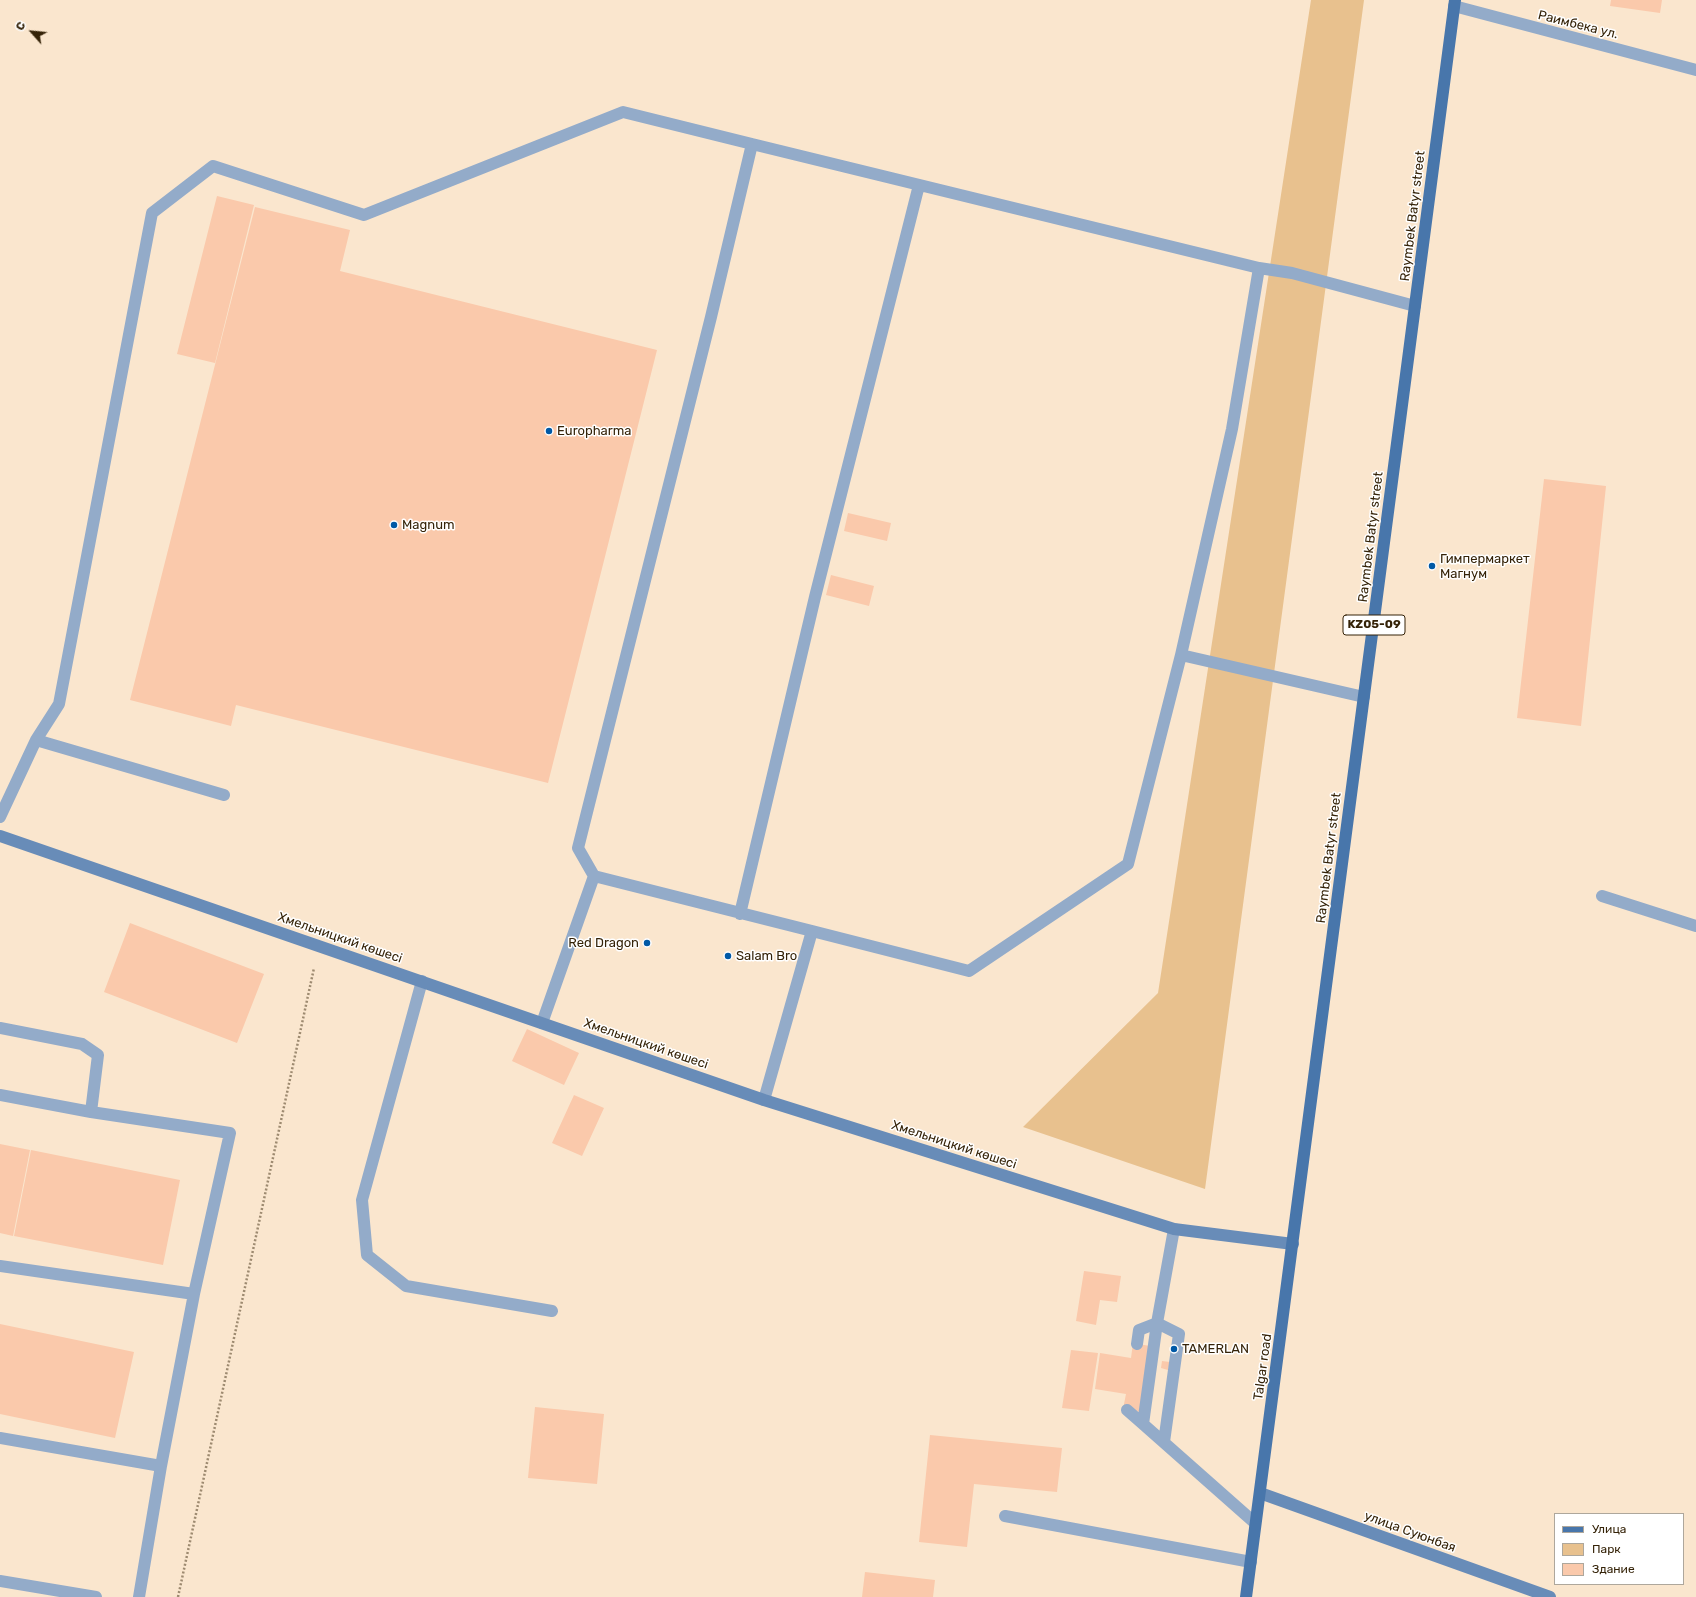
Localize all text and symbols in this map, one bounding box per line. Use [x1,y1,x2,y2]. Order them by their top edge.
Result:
street label: Раимбека ул. [1536,8,1620,42]
north arrow [12,12,52,52]
text: С [13,20,28,33]
street label: Raymbek Batyr street [1397,150,1429,282]
place label: Europharma [557,423,631,439]
marker: Europharma [544,426,554,436]
street label: Raymbek Batyr street [1355,471,1387,603]
place label: Magnum [402,517,455,533]
marker: Magnum [389,520,399,530]
place label: Гимпермаркет Магнум [1440,551,1530,582]
marker: Гимпермаркет Магнум [1427,561,1437,571]
road number: KZ05-09 [1343,615,1405,635]
street label: Raymbek Batyr street [1313,792,1345,924]
street label: Хмельницкий көшесі [276,909,404,967]
place label: Red Dragon [568,935,639,951]
marker: Red Dragon [642,938,652,948]
place label: Salam Bro [736,948,797,964]
marker: Salam Bro [723,951,733,961]
street label: Хмельницкий көшесі [582,1015,710,1073]
street label: Хмельницкий көшесі [890,1117,1018,1173]
street label: Talgar road [1251,1333,1275,1401]
place label: TAMERLAN [1182,1341,1249,1357]
marker: TAMERLAN [1169,1344,1179,1354]
street label: улица Суюнбая [1362,1508,1458,1556]
legend [1554,1513,1684,1585]
text: Улица [1592,1522,1626,1536]
text: Парк [1592,1542,1621,1556]
text: Здание [1592,1562,1635,1576]

